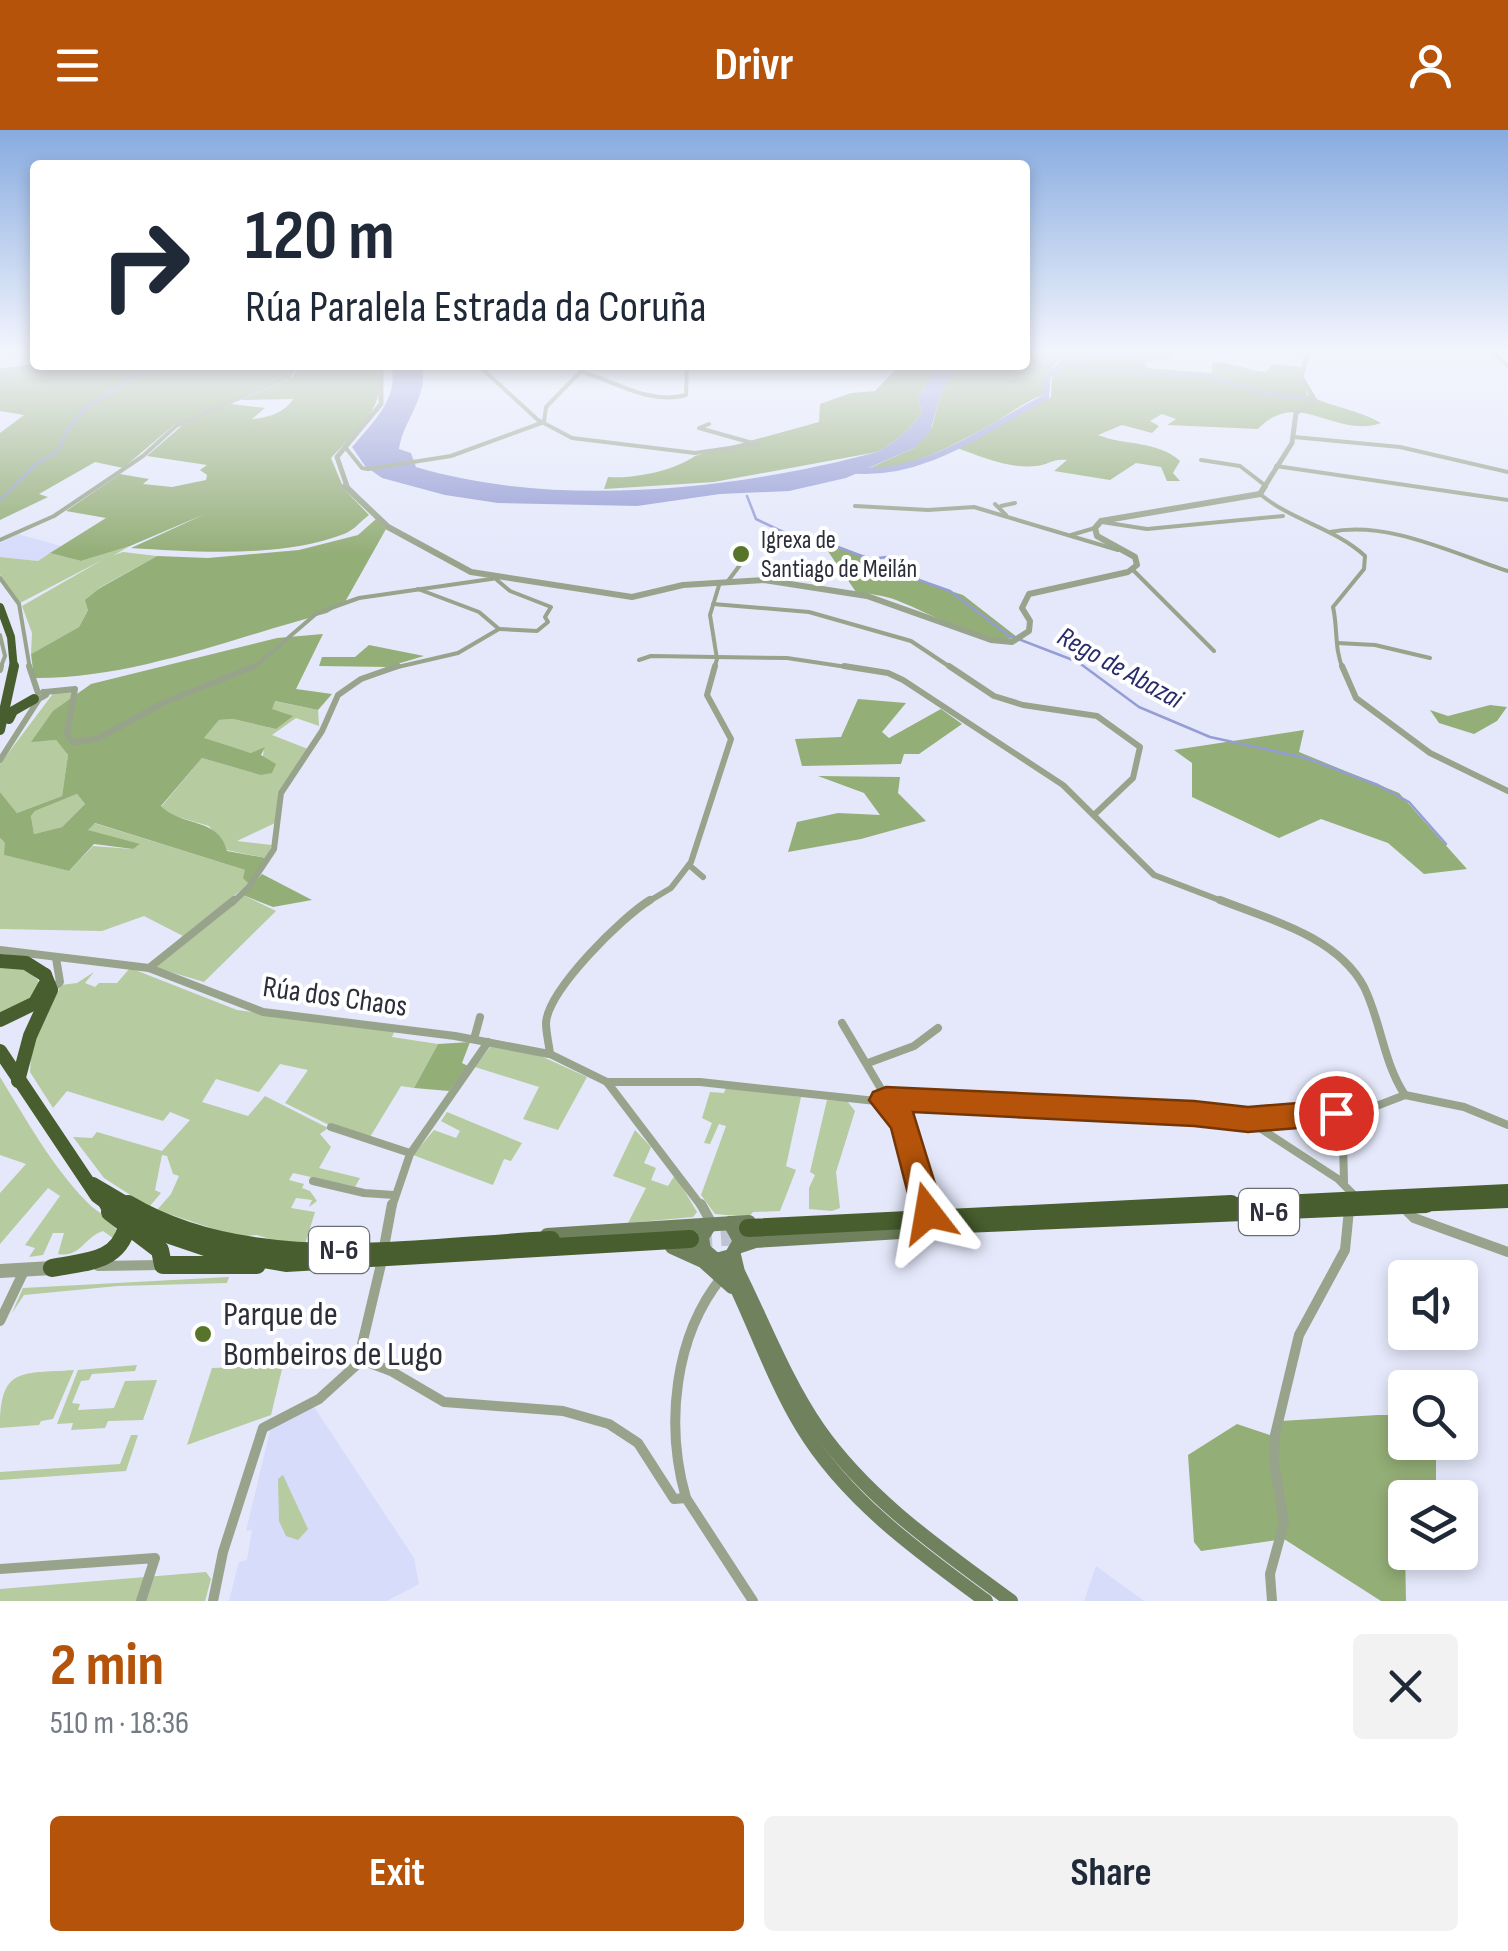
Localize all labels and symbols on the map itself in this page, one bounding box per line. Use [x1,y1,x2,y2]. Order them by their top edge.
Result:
place label: Igrexa de Santiago de Meilán [761,525,917,585]
marker: Igrexa de Santiago de Meilán [730,543,752,565]
water label: Rego de Abazai [1052,620,1189,716]
street label: Rúa dos Chaos [261,969,409,1025]
pin [1294,1071,1379,1156]
position arrow [876,1161,980,1265]
road number: N-6 [1239,1189,1299,1235]
road number: N-6 [309,1227,369,1273]
place label: Parque de Bombeiros de Lugo [223,1293,443,1376]
marker: Parque de Bombeiros de Lugo [192,1323,214,1345]

